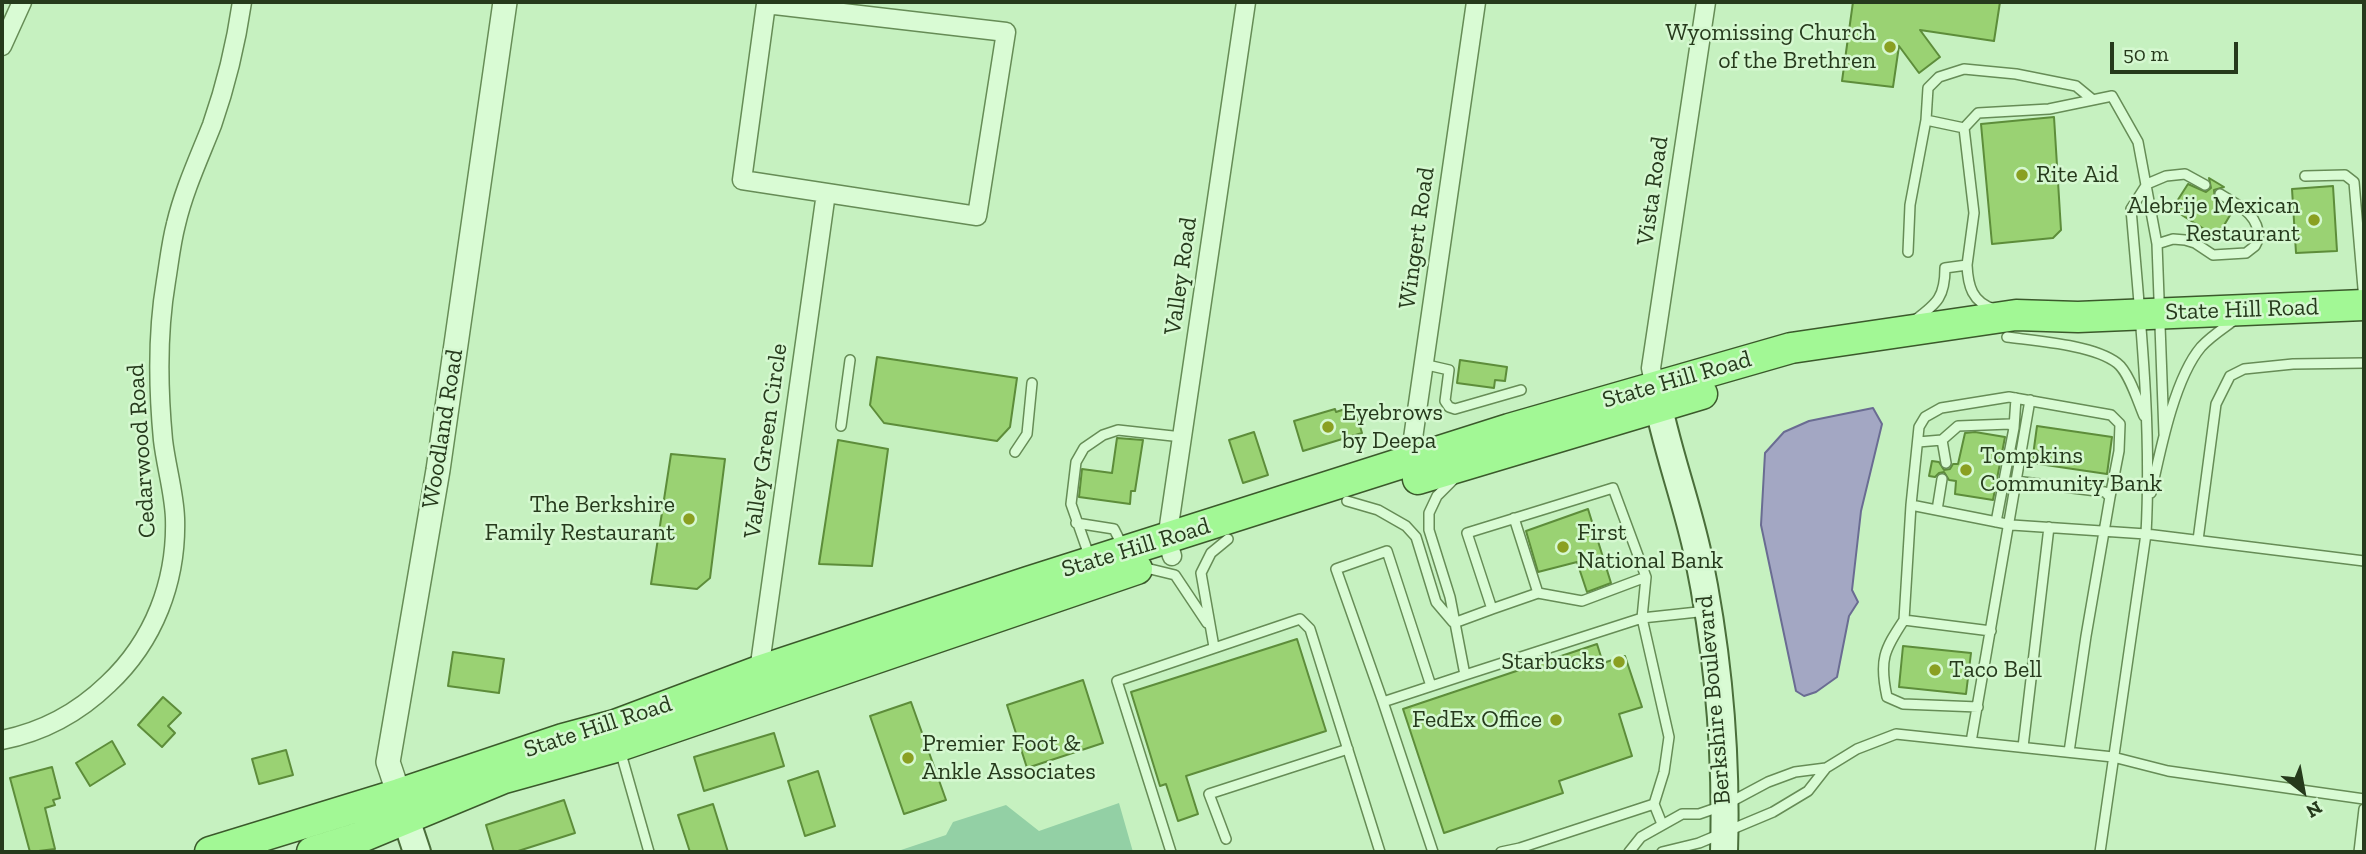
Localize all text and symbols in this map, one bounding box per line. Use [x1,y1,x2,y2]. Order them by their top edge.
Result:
place label: Wyomissing Church of the Brethren [1666,19,1876,75]
scale bar [2114,28,2242,72]
marker: Wyomissing Church of the Brethren [1882,39,1898,55]
text: 50 m [2123,41,2169,66]
street label: Vista Road [1631,135,1675,247]
place label: Rite Aid [2036,161,2119,189]
street label: Wingert Road [1393,165,1441,311]
marker: Rite Aid [2014,167,2030,183]
place label: Alebrije Mexican Restaurant [2127,192,2300,248]
marker: Alebrije Mexican Restaurant [2306,212,2322,228]
street label: Valley Road [1158,215,1204,337]
street label: State Hill Road [2165,293,2319,327]
street label: Valley Green Circle [738,342,794,540]
street label: State Hill Road [1599,345,1755,415]
street label: Woodland Road [416,347,470,511]
street label: Cedarwood Road [122,363,162,539]
place label: Eyebrows by Deepa [1342,399,1443,455]
marker: Eyebrows by Deepa [1320,419,1336,435]
place label: Tompkins Community Bank [1980,442,2162,498]
marker: Tompkins Community Bank [1958,462,1974,478]
place label: The Berkshire Family Restaurant [485,491,675,547]
marker: The Berkshire Family Restaurant [681,511,697,527]
street label: State Hill Road [1058,512,1214,584]
place label: First National Bank [1577,519,1723,575]
marker: First National Bank [1555,539,1571,555]
street label: Berkshire Boulevard [1690,594,1738,806]
place label: Starbucks [1501,648,1605,676]
marker: Starbucks [1611,654,1627,670]
place label: Taco Bell [1949,656,2042,684]
marker: Taco Bell [1927,662,1943,678]
street label: State Hill Road [521,690,675,764]
place label: FedEx Office [1412,706,1542,734]
marker: FedEx Office [1548,712,1564,728]
place label: Premier Foot & Ankle Associates [922,730,1096,786]
marker: Premier Foot & Ankle Associates [900,750,916,766]
north arrow [2268,756,2338,826]
text: N [2302,796,2326,823]

